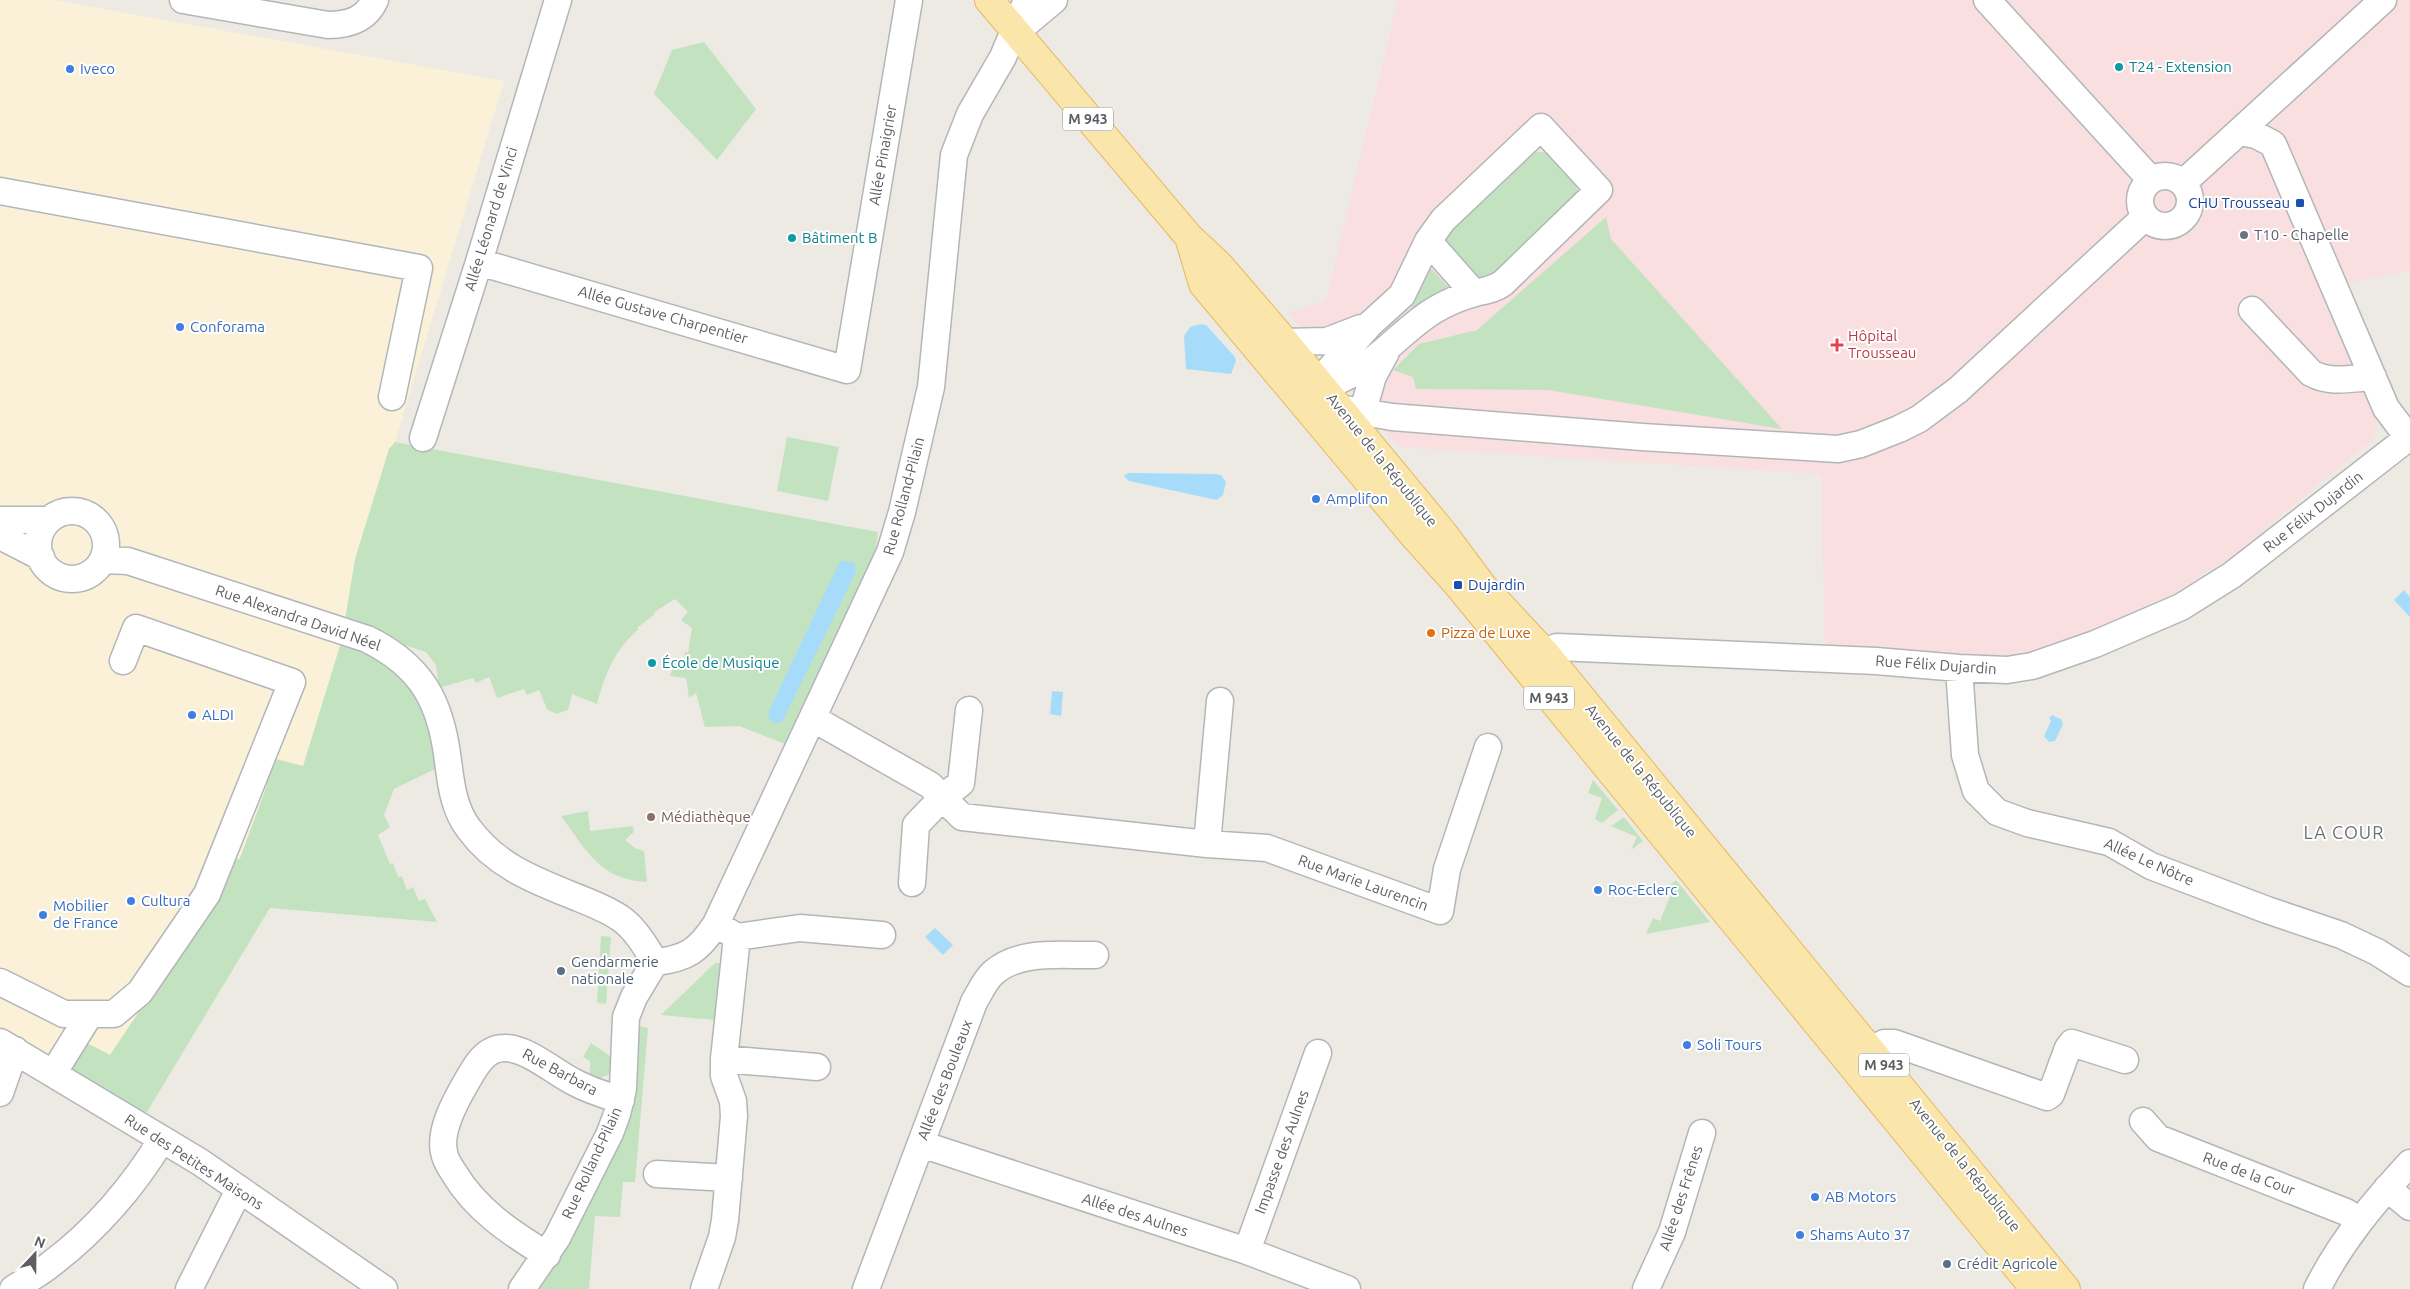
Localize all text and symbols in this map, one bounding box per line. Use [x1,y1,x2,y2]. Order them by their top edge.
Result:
place label: T24 - Extension [2129,58,2232,75]
place label: Iveco [80,60,115,77]
marker: T24 - Extension [2113,61,2125,73]
marker: Iveco [64,63,76,75]
street label: Allée Pinaigrier [865,103,900,207]
road number: M 943 [1063,108,1113,130]
street label: Allée Léonard de Vinci [460,145,521,293]
place label: CHU Trousseau [2188,194,2290,211]
marker: CHU Trousseau [2294,197,2306,209]
place label: T10 - Chapelle [2254,226,2349,243]
place label: Bâtiment B [802,229,877,246]
marker: T10 - Chapelle [2238,229,2250,241]
marker: Bâtiment B [786,232,798,244]
street label: Allée Gustave Charpentier [576,282,750,347]
place label: Conforama [190,318,265,335]
marker: Conforama [174,321,186,333]
place label: Hôpital Trousseau [1848,327,1916,361]
marker: Hôpital Trousseau [1830,338,1844,352]
street label: Avenue de la République [1323,390,1441,530]
street label: Rue Rolland-Pilain [880,435,927,557]
street label: Rue Félix Dujardin [2260,467,2366,556]
place label: Amplifon [1326,490,1388,507]
marker: Amplifon [1310,493,1322,505]
place label: Dujardin [1468,576,1525,593]
marker: Dujardin [1452,579,1464,591]
street label: Rue Alexandra David Néel [213,581,383,654]
place label: Pizza de Luxe [1441,624,1531,641]
marker: Pizza de Luxe [1425,627,1437,639]
street label: Rue Félix Dujardin [1875,652,1997,677]
place label: École de Musique [662,654,780,671]
marker: École de Musique [646,657,658,669]
road number: M 943 [1524,686,1574,710]
street label: Avenue de la République [1582,701,1700,841]
place label: ALDI [202,706,234,723]
marker: ALDI [186,709,198,721]
place label: Médiathèque [661,808,751,825]
marker: Médiathèque [645,811,657,823]
district label: LA COUR [2304,822,2384,842]
street label: Allée Le Nôtre [2102,834,2197,889]
street label: Rue Marie Laurencin [1296,851,1430,914]
place label: Roc-Eclerc [1608,881,1677,898]
marker: Roc-Eclerc [1592,884,1604,896]
place label: Cultura [141,892,190,909]
marker: Cultura [125,895,137,907]
place label: Mobilier de France [53,897,118,931]
marker: Mobilier de France [37,909,49,921]
place label: Gendarmerie nationale [571,953,659,987]
marker: Gendarmerie nationale [555,965,567,977]
street label: Allée des Bouleaux [914,1017,975,1142]
place label: Soli Tours [1697,1036,1762,1053]
marker: Soli Tours [1681,1039,1693,1051]
street label: Rue Barbara [520,1045,601,1098]
road number: M 943 [1859,1054,1909,1076]
street label: Impasse des Aulnes [1251,1088,1312,1216]
street label: Avenue de la République [1906,1095,2024,1235]
street label: Rue Rolland-Pilain [558,1104,625,1221]
street label: Rue des Petites Maisons [122,1110,267,1213]
street label: Allée des Frênes [1656,1143,1706,1253]
street label: Rue de la Cour [2201,1148,2298,1199]
place label: AB Motors [1825,1188,1896,1205]
street label: Allée des Aulnes [1080,1189,1190,1240]
marker: AB Motors [1809,1191,1821,1203]
place label: Shams Auto 37 [1810,1226,1910,1243]
north arrow [10,1229,60,1279]
marker: Shams Auto 37 [1794,1229,1806,1241]
text: N [32,1233,48,1251]
place label: Crédit Agricole [1957,1255,2058,1272]
marker: Crédit Agricole [1941,1258,1953,1270]

